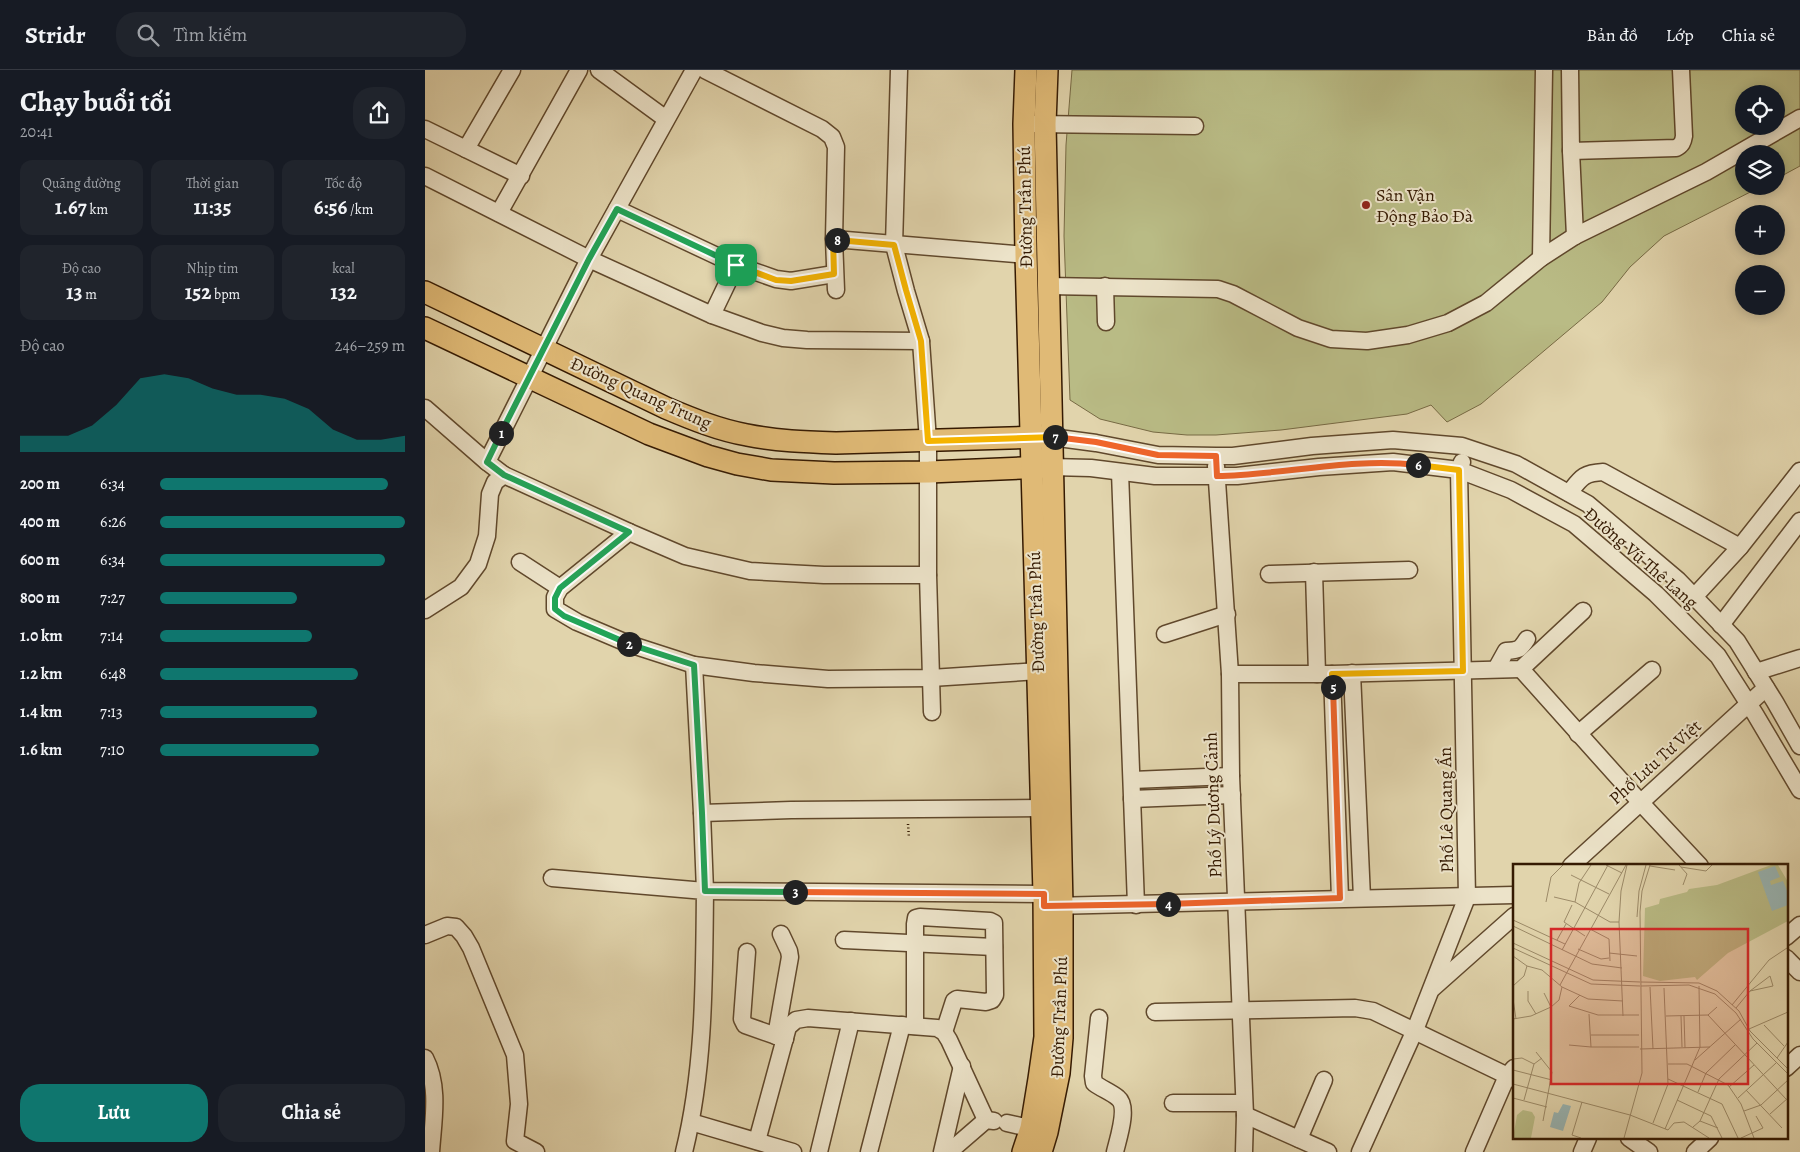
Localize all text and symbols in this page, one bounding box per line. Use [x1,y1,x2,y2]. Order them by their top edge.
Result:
search box [116,12,466,57]
text: Stridr [25,19,86,51]
icon: search [134,21,162,49]
text: Tìm kiếm [174,22,247,48]
text: Bản đồ [1587,23,1638,47]
text: Lớp [1666,23,1694,47]
text: Chia sẻ [1722,23,1775,47]
text: Chạy buổi tối [20,83,172,121]
map controls [1735,85,1785,315]
button: locate [1735,85,1785,135]
button: share [353,87,405,139]
text: 20:41 [20,121,53,143]
button: layers [1735,145,1785,195]
street label: Đường Trần Phú [1012,146,1038,268]
text: Quãng đường [42,174,121,193]
text: Thời gian [186,174,239,193]
text: Tốc độ [325,174,362,193]
place label: Sân Vận Động Bảo Đà [1376,183,1474,228]
text: 1.67 [55,193,87,221]
text: 11:35 [193,193,232,221]
text: 6:56 [314,193,347,221]
marker: Sân Vận Động Bảo Đà [1360,199,1372,211]
text: km [87,200,108,219]
text: /km [347,200,373,219]
button: + [1735,205,1785,255]
pin: 8 [825,228,849,252]
text: 8 [834,231,841,250]
pin [715,244,757,286]
icon: arrive [722,251,750,279]
text: Độ cao [62,259,101,278]
text: Nhịp tim [187,259,238,278]
text: kcal [332,259,355,278]
button: − [1735,265,1785,315]
text: 13 [66,278,83,306]
text: 152 [185,278,211,306]
text: 132 [330,278,357,306]
text: m [83,285,97,304]
text: bpm [211,285,240,304]
text: Độ cao [20,335,65,357]
text: 246–259 m [335,335,405,357]
street label: Đường Quang Trung [566,351,716,435]
pin: 1 [489,420,513,446]
text: 1 [499,424,504,443]
pin: 7 [1043,424,1067,450]
text: 7 [1053,428,1058,447]
pin: 6 [1405,452,1431,478]
text: 6 [1415,456,1422,475]
text: 200 m [20,473,60,495]
text: 6:34 [100,473,125,495]
street label: Đường Vũ Thê Lang [1579,502,1703,614]
text: 400 m [20,511,60,533]
text: 6:26 [100,511,126,533]
text: 600 m [20,549,60,571]
text: 6:34 [100,549,125,571]
street label: Đường Trần Phú [1022,551,1050,673]
text: 800 m [20,587,60,609]
text: 7:27 [100,587,125,609]
text: 1.0 km [20,625,63,647]
text: 7:14 [100,625,123,647]
pin: 2 [617,632,641,656]
text: 2 [626,635,633,654]
text: 1.2 km [20,663,62,685]
text: 6:48 [100,663,126,685]
pin: 5 [1321,674,1345,700]
text: 5 [1331,678,1336,697]
text: 1.4 km [20,701,62,723]
text: 7:13 [100,701,123,723]
street label: Phố Lưu Tư Việt [1604,714,1706,810]
street label: Phố Lý Dương Cảnh [1198,731,1228,878]
text: 1.6 km [20,739,62,761]
text: 7:10 [100,739,125,761]
street label: Phố Lê Quang Ấn [1433,747,1459,873]
inset map [1513,864,1787,1140]
pin: 3 [783,880,807,904]
text: 3 [792,883,799,902]
pin: 4 [1155,892,1181,916]
text: 4 [1165,895,1172,914]
street label: Đường Trần Phú [1045,956,1073,1078]
button: Lưu [20,1084,208,1142]
button: Chia sẻ [218,1084,405,1142]

